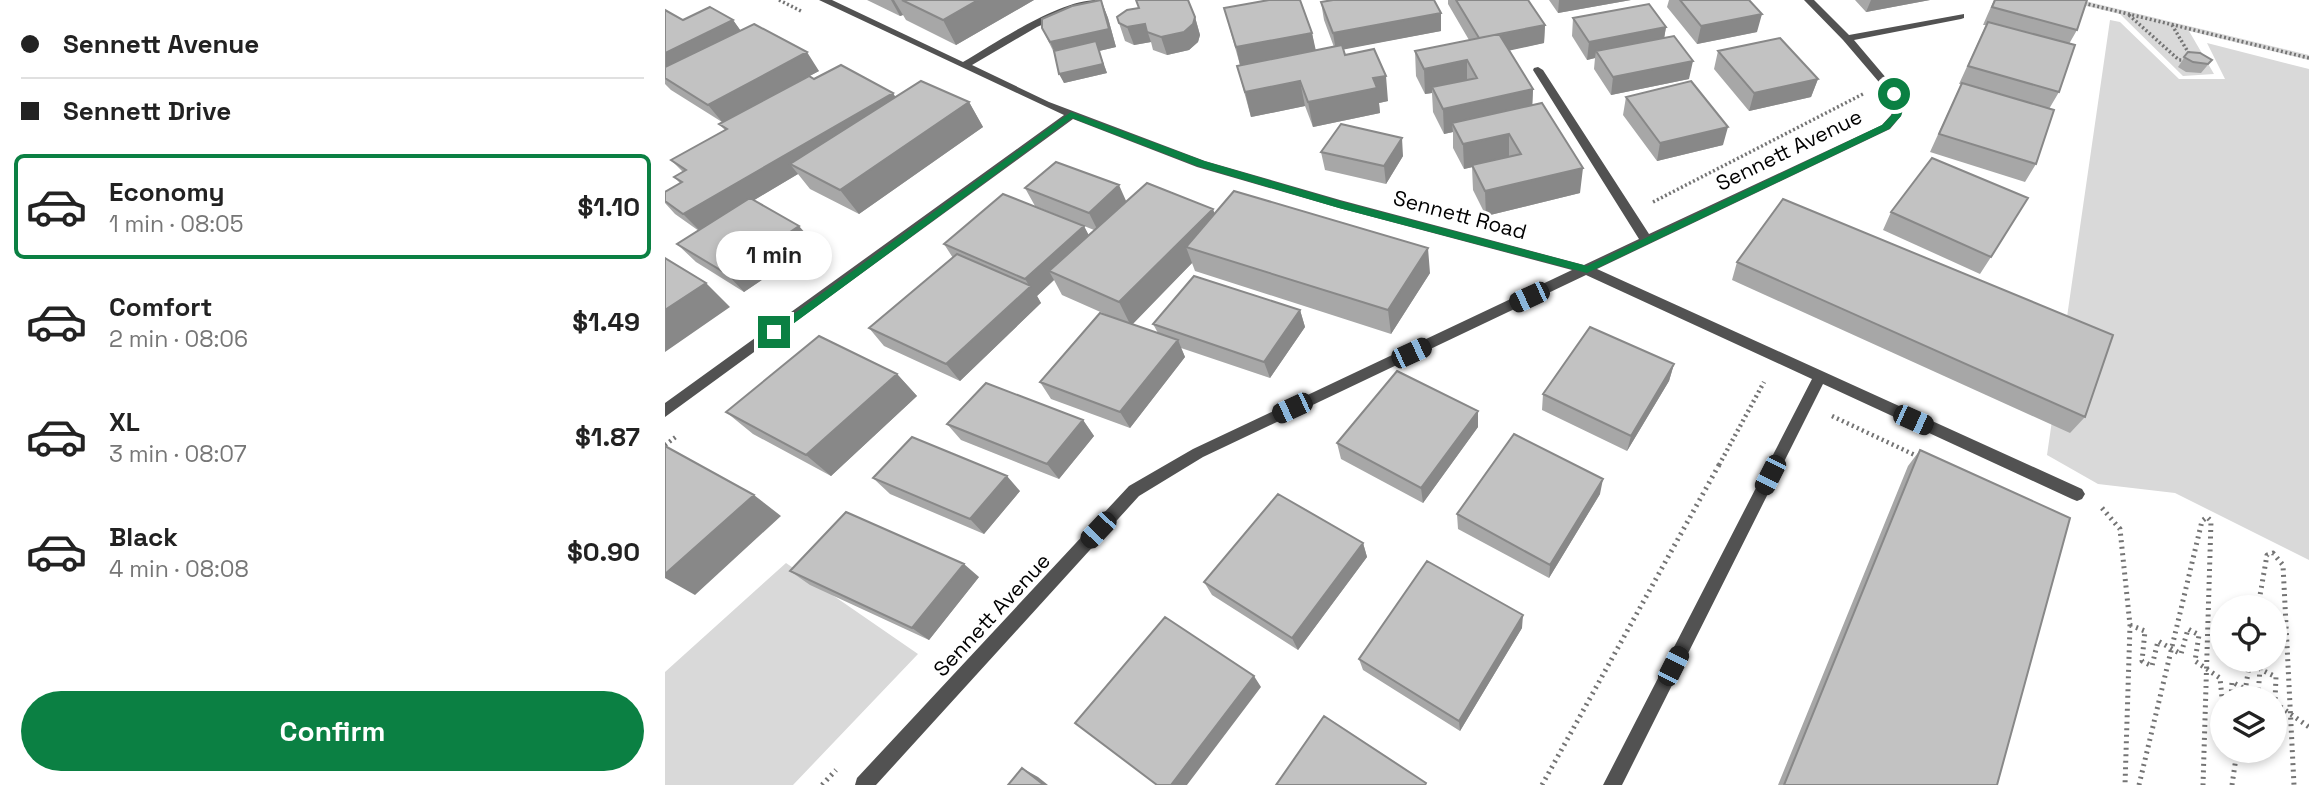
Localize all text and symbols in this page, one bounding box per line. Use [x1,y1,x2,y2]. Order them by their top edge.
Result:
text: Sennett Avenue [63,27,259,61]
route start [1878,78,1910,110]
text: Sennett Drive [63,94,231,128]
street label: Sennett Avenue [1711,103,1866,197]
icon: car [25,175,88,238]
text: Economy [109,175,225,209]
street label: Sennett Road [1391,184,1530,245]
text: $1.10 [577,190,640,224]
text: 1 min · 08:05 [109,209,244,239]
callout: 1 min [716,230,832,280]
text: 1 min [746,240,802,270]
car [1506,279,1553,315]
icon: car [25,290,88,353]
text: Comfort [109,290,212,324]
text: $1.49 [572,305,640,339]
route end [758,316,790,348]
text: 2 min · 08:06 [109,324,248,354]
car [1388,335,1435,371]
car [1269,390,1316,426]
car [1890,402,1937,438]
icon: car [25,405,88,468]
text: XL [109,405,140,439]
text: $1.87 [575,420,640,454]
text: 3 min · 08:07 [109,439,247,469]
car [1752,452,1789,498]
car [1076,507,1121,553]
icon: car [25,520,88,583]
text: Black [109,520,178,554]
text: $0.90 [567,535,640,569]
street label: Sennett Avenue [927,547,1056,682]
text: 4 min · 08:08 [109,554,249,584]
map controls [2210,595,2287,763]
button: locate [2210,595,2287,672]
car [1655,643,1692,689]
button: layers [2210,686,2287,763]
button: Confirm [21,691,644,771]

